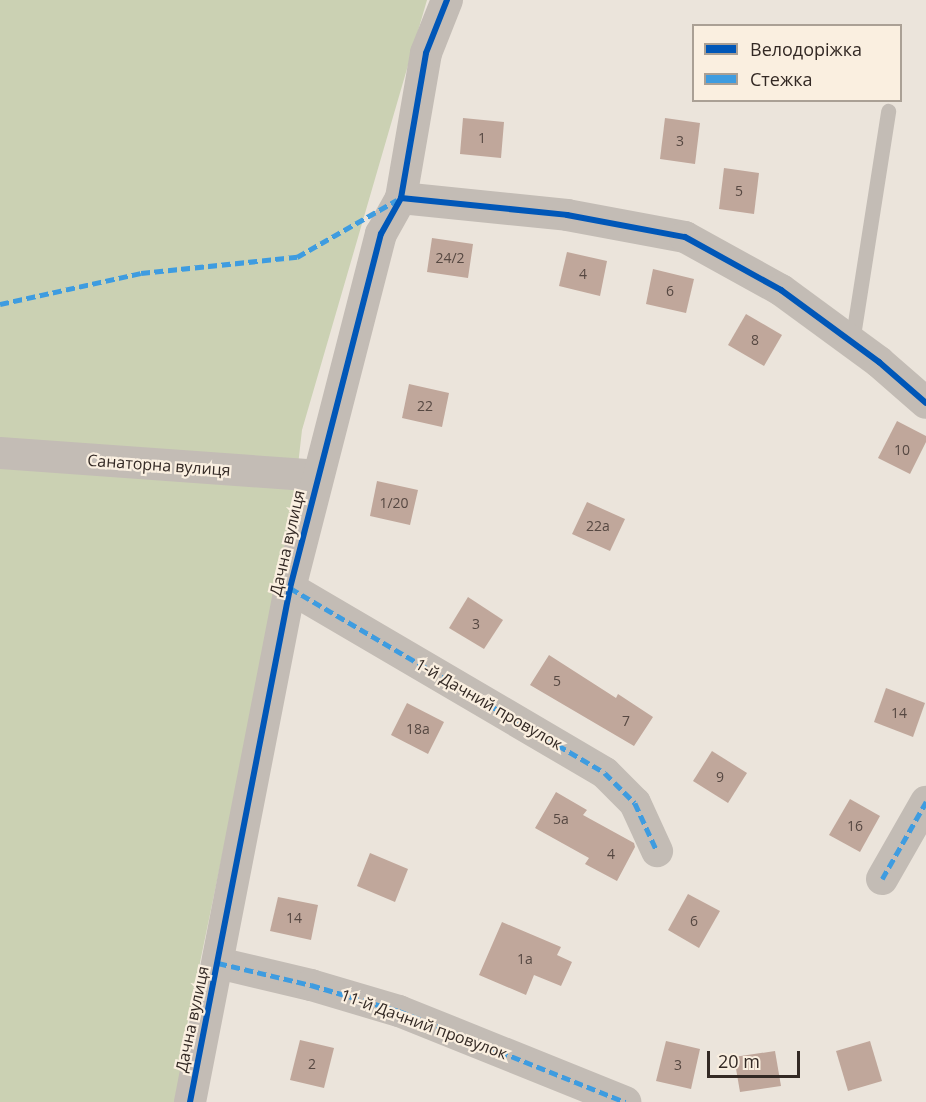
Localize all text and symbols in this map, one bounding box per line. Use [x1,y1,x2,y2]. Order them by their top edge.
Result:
legend [692,24,902,102]
text: Велодоріжка [750,37,862,61]
text: Стежка [750,67,812,91]
house number: 1 [478,130,486,146]
house number: 3 [676,133,684,149]
house number: 5 [735,183,743,199]
house number: 24/2 [435,250,465,266]
house number: 4 [579,266,587,282]
house number: 6 [666,283,674,299]
house number: 8 [751,332,759,348]
house number: 22 [417,398,433,414]
house number: 10 [894,442,910,458]
street label: Санаторна вулиця [87,450,231,480]
street label: Дачна вулиця [265,488,309,598]
house number: 1/20 [379,495,409,511]
house number: 22а [586,518,610,534]
house number: 3 [472,616,480,632]
street label: 1-й Дачний провулок [412,654,566,754]
house number: 5 [553,673,561,689]
house number: 14 [891,705,907,721]
house number: 7 [622,713,630,729]
house number: 18а [406,721,430,737]
house number: 9 [716,769,724,785]
house number: 5а [553,811,569,827]
house number: 16 [847,818,863,834]
house number: 4 [607,846,615,862]
house number: 14 [286,910,302,926]
house number: 6 [690,913,698,929]
house number: 1а [517,951,533,967]
street label: Дачна вулиця [171,964,213,1074]
street label: 11-й Дачний провулок [338,985,510,1063]
scale bar [710,1039,803,1077]
text: 20 m [718,1049,760,1073]
house number: 2 [308,1056,316,1072]
house number: 3 [674,1057,682,1073]

